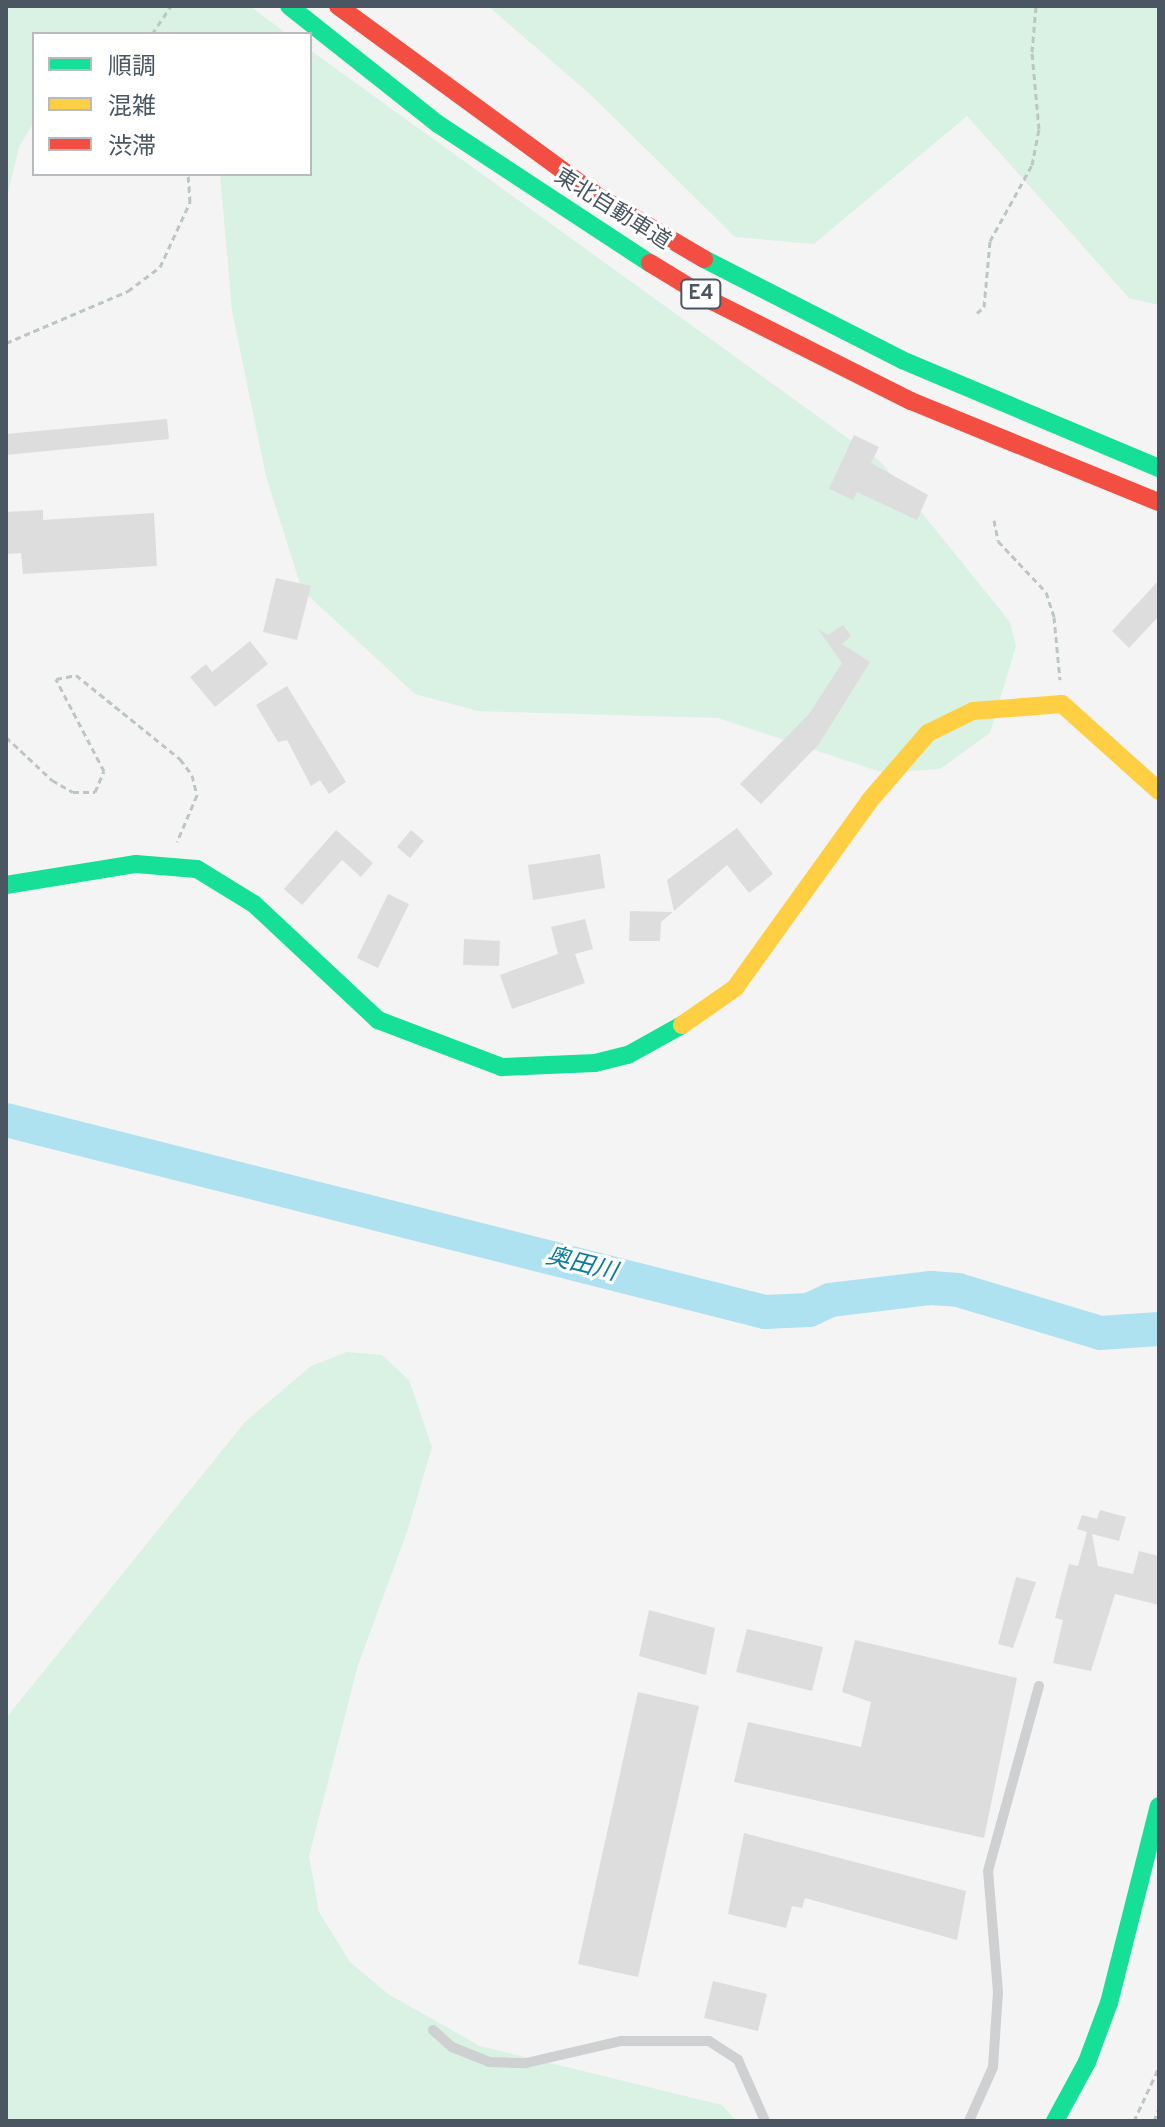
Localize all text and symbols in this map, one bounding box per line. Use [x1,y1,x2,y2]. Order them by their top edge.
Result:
legend [32,32,312,176]
text: 順調 [108,53,156,83]
text: 混雑 [108,93,156,123]
text: 渋滞 [108,133,156,163]
street label: 東北自動車道 [549,164,675,256]
road number: E4 [679,278,723,310]
water label: 奥田川 [543,1243,619,1289]

